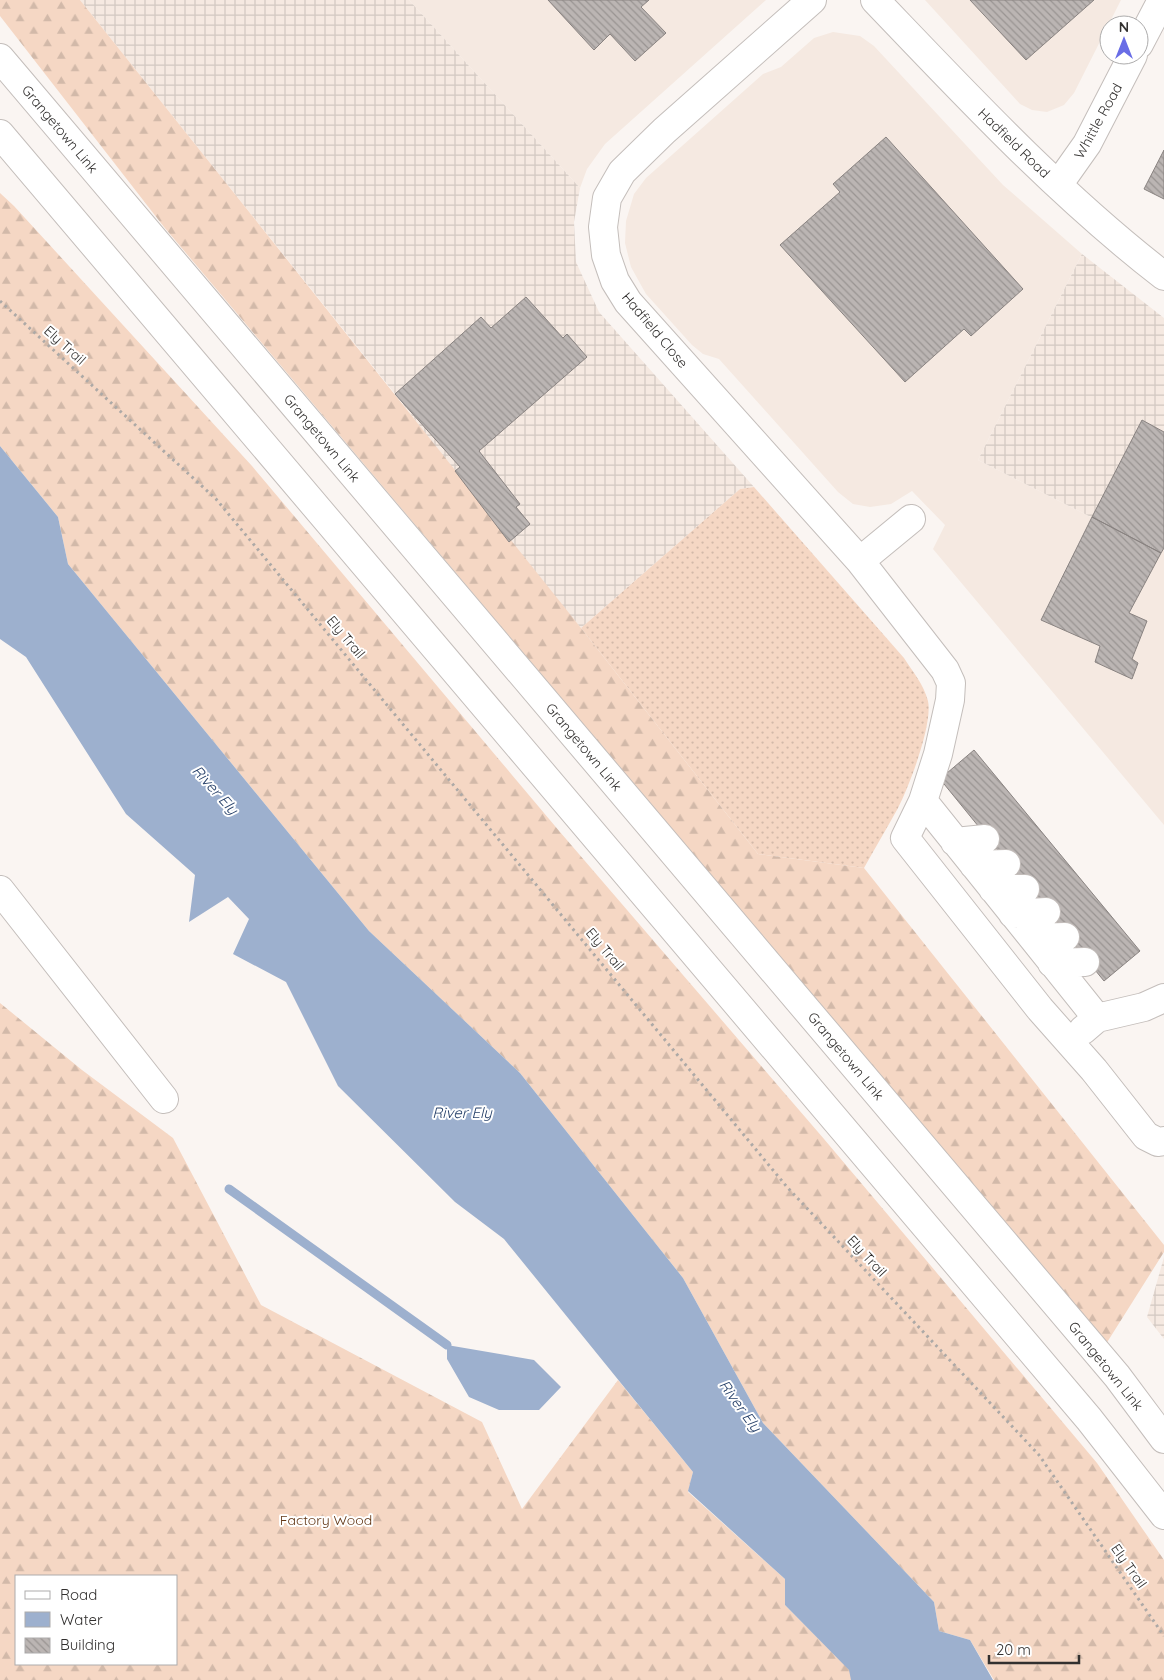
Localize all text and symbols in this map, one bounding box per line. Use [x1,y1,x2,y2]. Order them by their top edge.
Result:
north arrow [1099,15,1149,65]
text: N [1119,18,1129,36]
street label: Whittle Road [1070,80,1126,162]
street label: Grangetown Link [18,81,102,177]
street label: Hadfield Road [974,104,1054,182]
street label: Hadfield Close [618,288,692,372]
street label: Ely Trail [40,321,90,369]
street label: Grangetown Link [280,390,364,486]
street label: Ely Trail [323,612,369,662]
street label: Grangetown Link [542,699,626,795]
water label: River Ely [188,761,243,819]
street label: Ely Trail [582,924,628,974]
street label: Grangetown Link [804,1008,888,1104]
water label: River Ely [432,1103,493,1122]
street label: Ely Trail [843,1231,891,1281]
street label: Grangetown Link [1065,1318,1147,1414]
water label: River Ely [715,1376,767,1437]
park label: Factory Wood [280,1511,372,1529]
street label: Ely Trail [1107,1540,1151,1592]
legend [15,1575,178,1665]
text: Road [60,1585,97,1604]
text: Water [60,1610,103,1629]
scale bar [989,1632,1079,1664]
text: Building [60,1635,115,1654]
text: 20 m [996,1640,1031,1659]

